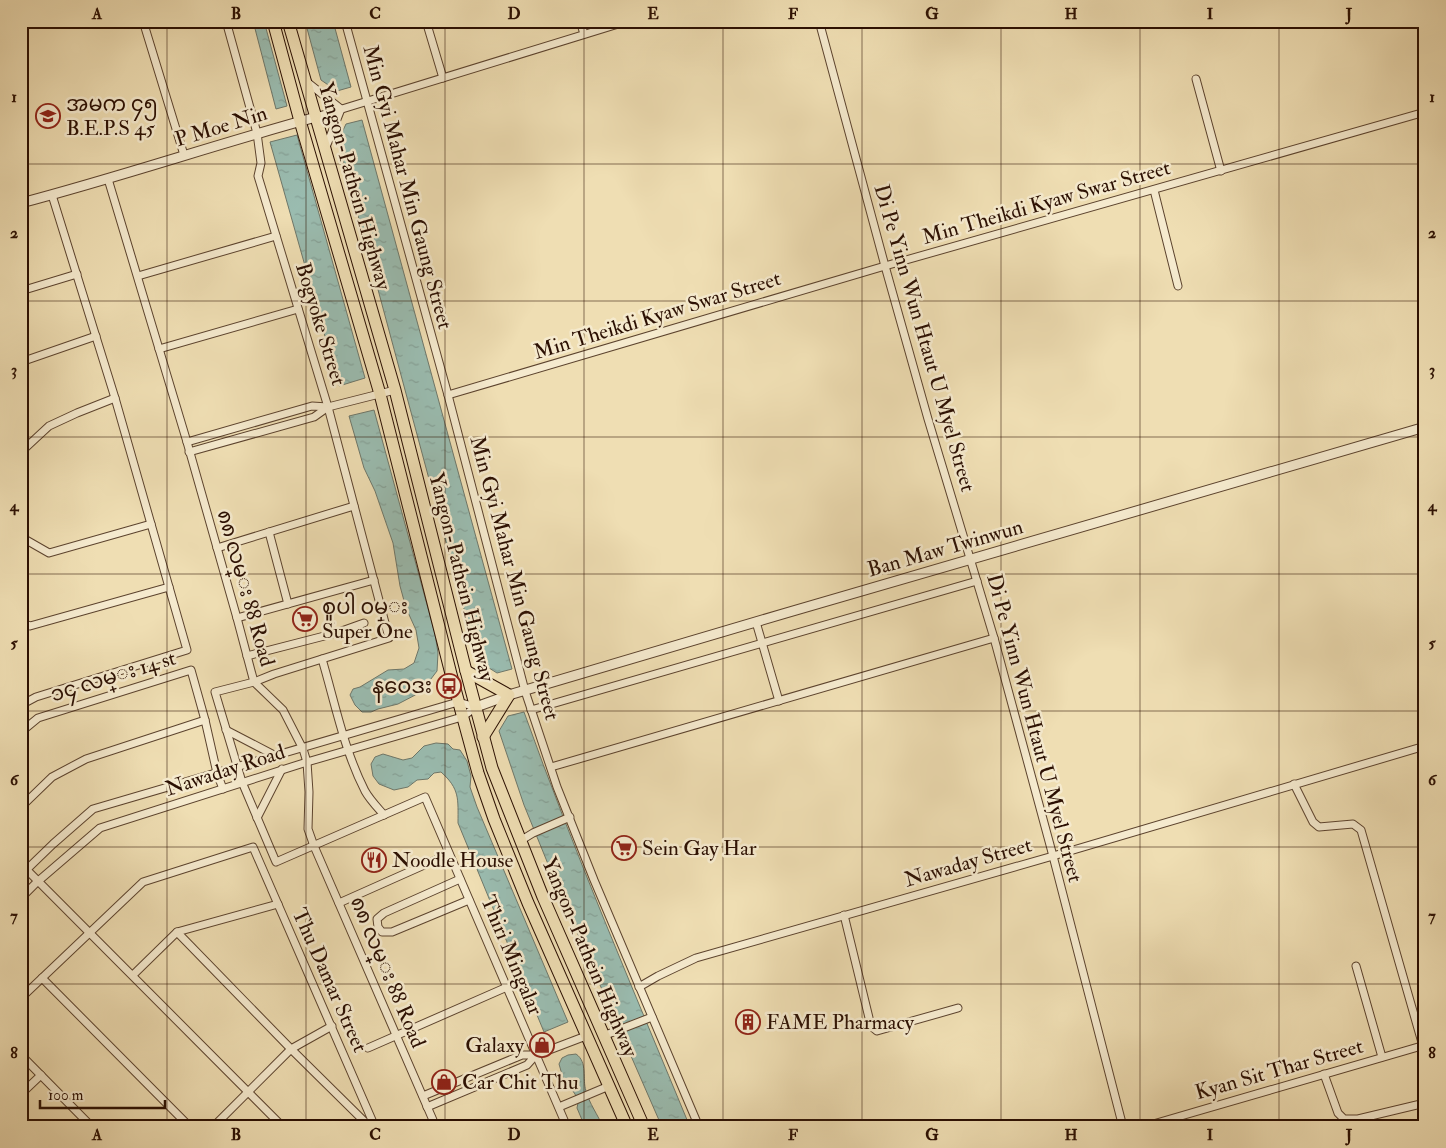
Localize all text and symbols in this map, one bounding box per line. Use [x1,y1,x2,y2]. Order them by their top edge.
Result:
text: A [91,4,103,24]
text: B [231,4,241,24]
text: C [369,4,381,24]
text: D [507,4,521,24]
text: E [647,4,659,24]
text: F [788,4,798,24]
text: G [925,4,939,24]
text: H [1064,4,1078,24]
text: I [1207,4,1214,24]
text: J [1345,4,1353,25]
street label: Min Gyi Mahar Min Gaung Street [357,42,459,332]
street label: Yangon-Pathein Highway [312,79,397,294]
text: 1 [11,87,17,107]
text: 1 [1429,87,1435,107]
place label: အမက ၄၅ B.E.P.S 45 [66,91,158,142]
street label: P Moe Nin [172,100,271,153]
school or university icon: အမက ၄၅ B.E.P.S 45 [35,103,61,129]
street label: Min Theikdi Kyaw Swar Street [919,154,1174,251]
street label: Di Pe Yinn Wun Htaut U Myel Street [868,181,981,495]
text: 2 [10,223,18,243]
text: 2 [1428,223,1436,243]
street label: Bogyoke Street [289,259,352,389]
street label: Min Theikdi Kyaw Swar Street [530,265,784,366]
text: 3 [11,360,17,380]
text: 3 [1429,360,1435,380]
street label: Min Gyi Mahar Min Gaung Street [464,433,566,723]
street label: Yangon-Pathein Highway [422,470,501,685]
text: 4 [9,496,20,516]
text: 4 [1427,496,1438,516]
street label: ၈၈ လမ္း 88 Road [208,507,281,671]
street label: Ban Maw Twinwun [864,513,1026,584]
street label: Di Pe Yinn Wun Htaut U Myel Street [980,571,1089,886]
place label: စူပါ ၀မ္း Super One [322,592,413,645]
supermarket icon: စူပါ ၀မ္း Super One [292,606,318,632]
text: 5 [10,633,18,653]
text: 5 [1428,633,1436,653]
street label: ၁၄ လမ္း 14 st [47,645,180,711]
place label: နဝေဒး [372,673,432,703]
bus stop icon: နဝေဒး [436,673,462,699]
street label: Nawaday Road [162,738,289,803]
text: 6 [10,770,20,790]
text: 6 [1428,770,1438,790]
street label: Nawaday Street [901,831,1035,894]
supermarket icon: Sein Gay Har [611,835,637,861]
place label: Sein Gay Har [642,835,757,862]
restaurant icon: Noodle House [361,847,387,873]
place label: Noodle House [392,847,513,874]
street label: Yangon-Pathein Highway [535,853,644,1062]
street label: Thiri Mingalar [474,891,549,1019]
street label: ၈၈ လမ္း 88 Road [341,892,432,1054]
street label: Thu Damar Street [286,904,374,1057]
text: 7 [10,906,18,926]
text: 7 [1428,906,1436,926]
building icon: FAME Pharmacy [735,1009,761,1035]
place label: FAME Pharmacy [766,1009,915,1036]
place label: Galaxy [465,1032,525,1059]
shop icon: Galaxy [529,1032,555,1058]
street label: Kyan Sit Thar Street [1192,1033,1366,1106]
text: 8 [10,1043,18,1063]
text: 8 [1428,1043,1436,1063]
shop icon: Car Chit Thu [431,1069,457,1095]
place label: Car Chit Thu [462,1069,579,1096]
scale bar [40,1078,165,1110]
text: 100 m [48,1086,84,1105]
text: A [91,1125,103,1145]
text: B [231,1125,241,1145]
text: C [369,1125,381,1145]
text: D [507,1125,521,1145]
text: E [647,1125,659,1145]
text: F [788,1125,798,1145]
text: G [925,1125,939,1145]
text: H [1064,1125,1078,1145]
text: I [1207,1125,1214,1145]
text: J [1345,1125,1353,1146]

